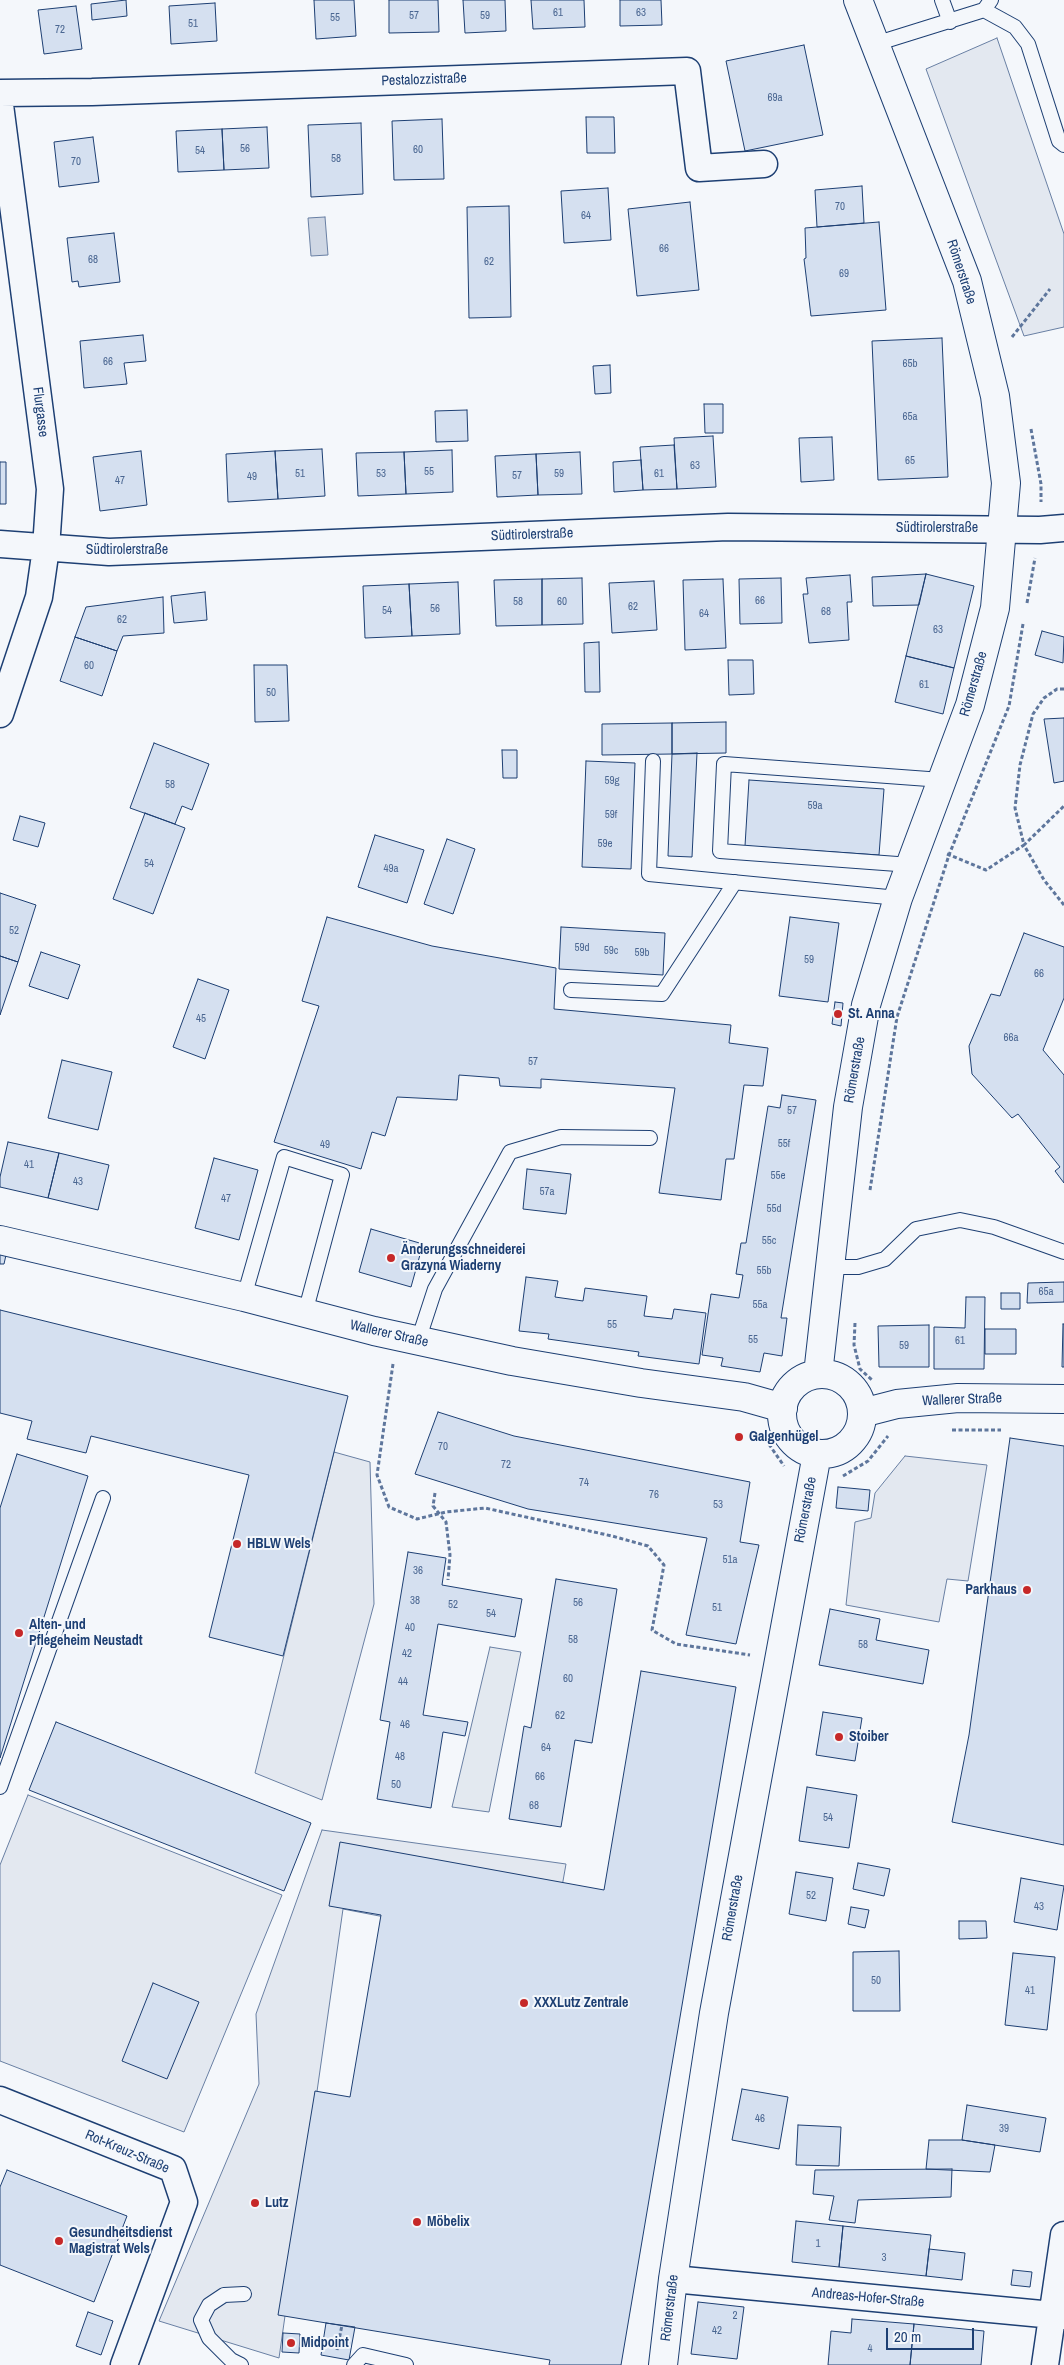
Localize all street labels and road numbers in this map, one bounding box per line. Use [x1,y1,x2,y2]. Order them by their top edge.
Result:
street label: Pestalozzistraße [381,70,467,90]
street label: Römerstraße [943,238,979,306]
street label: Flurgasse [29,386,51,438]
street label: Südtirolerstraße [896,520,978,536]
street label: Südtirolerstraße [491,525,573,545]
street label: Südtirolerstraße [86,542,168,558]
street label: Römerstraße [957,649,991,719]
street label: Römerstraße [841,1036,869,1104]
street label: Wallerer Straße [348,1317,430,1351]
street label: Wallerer Straße [922,1390,1002,1410]
street label: Römerstraße [791,1476,821,1544]
street label: Römerstraße [719,1874,747,1942]
street label: Rot-Kreuz-Straße [82,2127,172,2177]
street label: Römerstraße [658,2274,682,2342]
street label: Andreas-Hofer-Straße [811,2285,925,2311]

